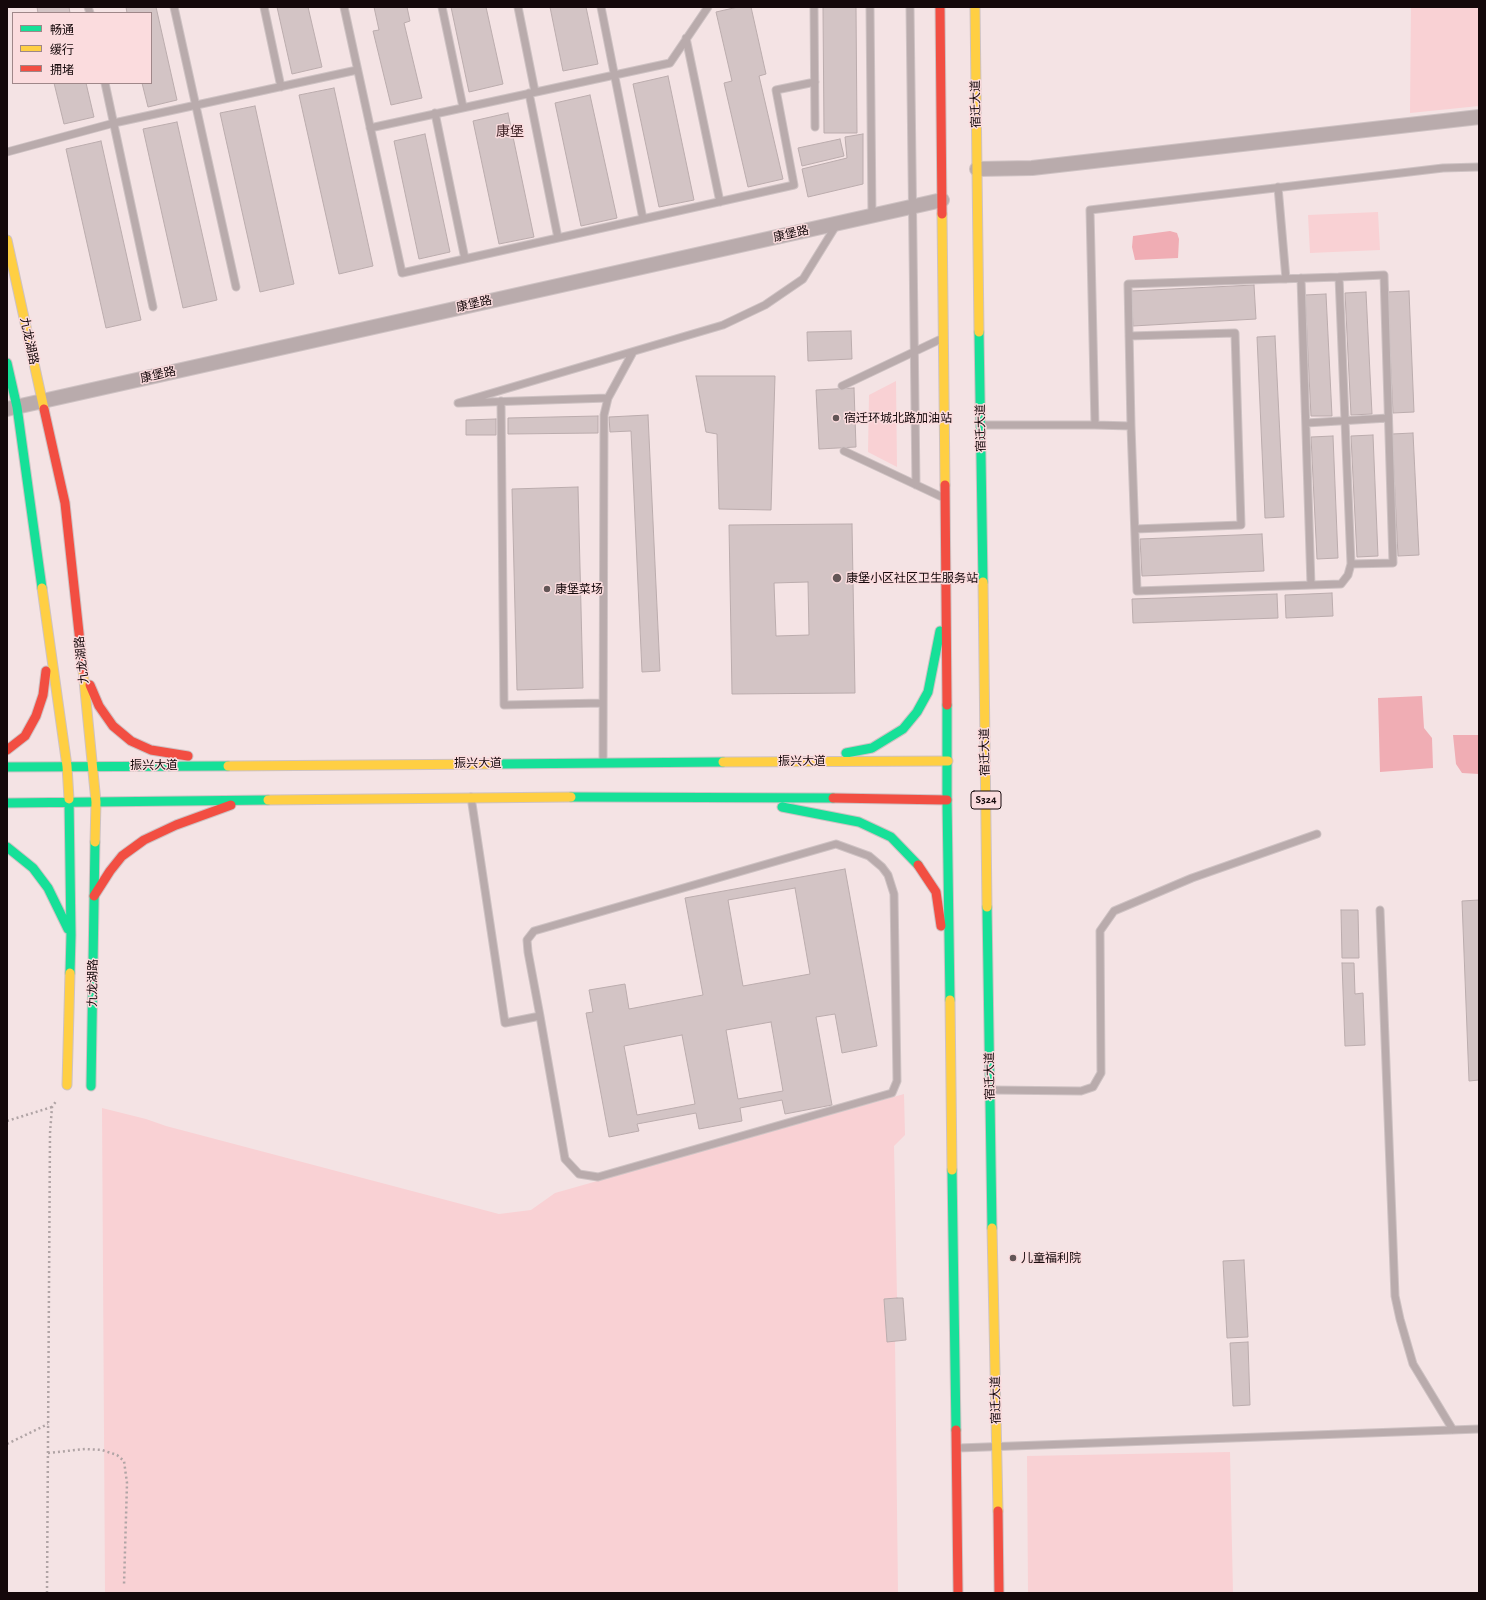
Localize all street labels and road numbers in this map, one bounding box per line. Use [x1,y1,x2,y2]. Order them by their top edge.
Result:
street label: 宿迁大道 [968,80,984,128]
street label: 康堡路 [772,223,810,245]
street label: 康堡路 [455,293,493,315]
street label: 九龙湖路 [17,316,41,366]
street label: 康堡路 [139,364,177,386]
street label: 宿迁大道 [973,404,989,452]
street label: 九龙湖路 [72,635,92,685]
street label: 宿迁大道 [977,728,993,776]
street label: 振兴大道 [778,754,826,768]
street label: 振兴大道 [454,756,502,770]
street label: 振兴大道 [130,758,178,772]
road number: S324 [971,791,1001,809]
street label: 九龙湖路 [85,959,101,1007]
street label: 宿迁大道 [982,1052,998,1100]
street label: 宿迁大道 [988,1376,1004,1424]

